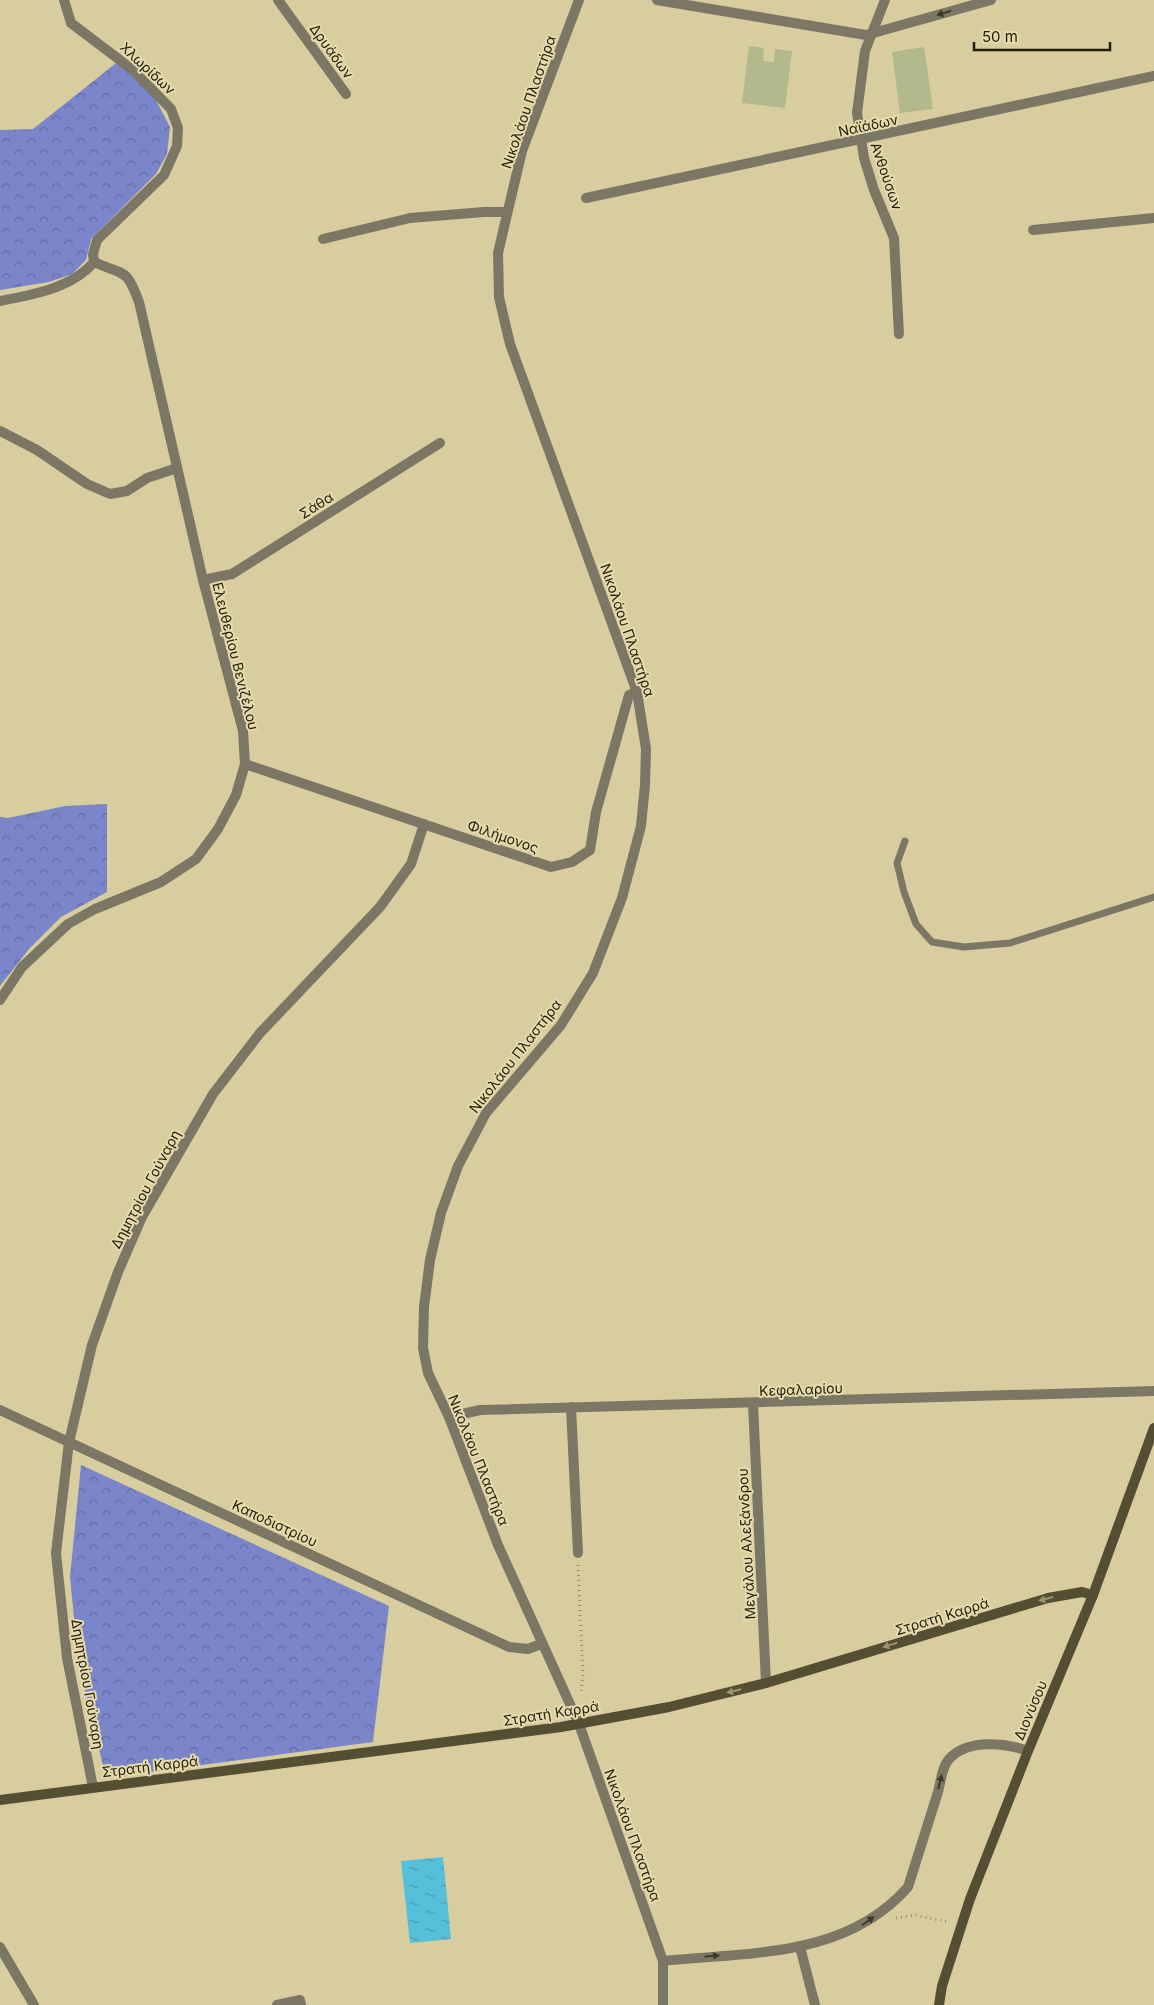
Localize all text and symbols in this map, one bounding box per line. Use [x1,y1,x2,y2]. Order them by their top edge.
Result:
one-way arrow [936,10,951,18]
street label: Δρυάδων [307,20,357,82]
scale bar [974,20,1110,52]
text: 50 m [982,27,1018,46]
street label: Νικολάου Πλαστήρα [497,33,559,171]
street label: Χλωρίδων [117,38,179,98]
street label: Ναϊάδων [837,110,899,140]
street label: Ανθούσων [867,140,907,212]
street label: Σάθα [296,488,336,522]
street label: Νικολάου Πλαστήρα [597,561,659,699]
street label: Ελευθερίου Βενιζέλου [209,580,263,732]
street label: Φιλήμονος [465,816,541,856]
street label: Νικολάου Πλαστήρα [465,996,565,1116]
street label: Δημητρίου Γούναρη [107,1127,183,1251]
street label: Κεφαλαρίου [759,1379,843,1399]
street label: Νικολάου Πλαστήρα [445,1392,513,1528]
street label: Μεγάλου Αλεξάνδρου [734,1468,758,1620]
street label: Καποδιστρίου [230,1496,320,1550]
street label: Στρατή Καρρά [893,1594,991,1638]
one-way arrow [1039,1595,1054,1603]
street label: Δημητρίου Γούναρη [68,1618,108,1750]
one-way arrow [883,1642,898,1650]
street label: Διονύσου [1010,1678,1050,1742]
one-way arrow [727,1687,742,1695]
street label: Στρατή Καρρά [502,1697,600,1729]
street label: Στρατή Καρρά [101,1752,199,1780]
street label: Νικολάου Πλαστήρα [601,1767,665,1903]
one-way arrow [937,1775,945,1790]
one-way arrow [861,1916,875,1926]
one-way arrow [704,1952,720,1960]

